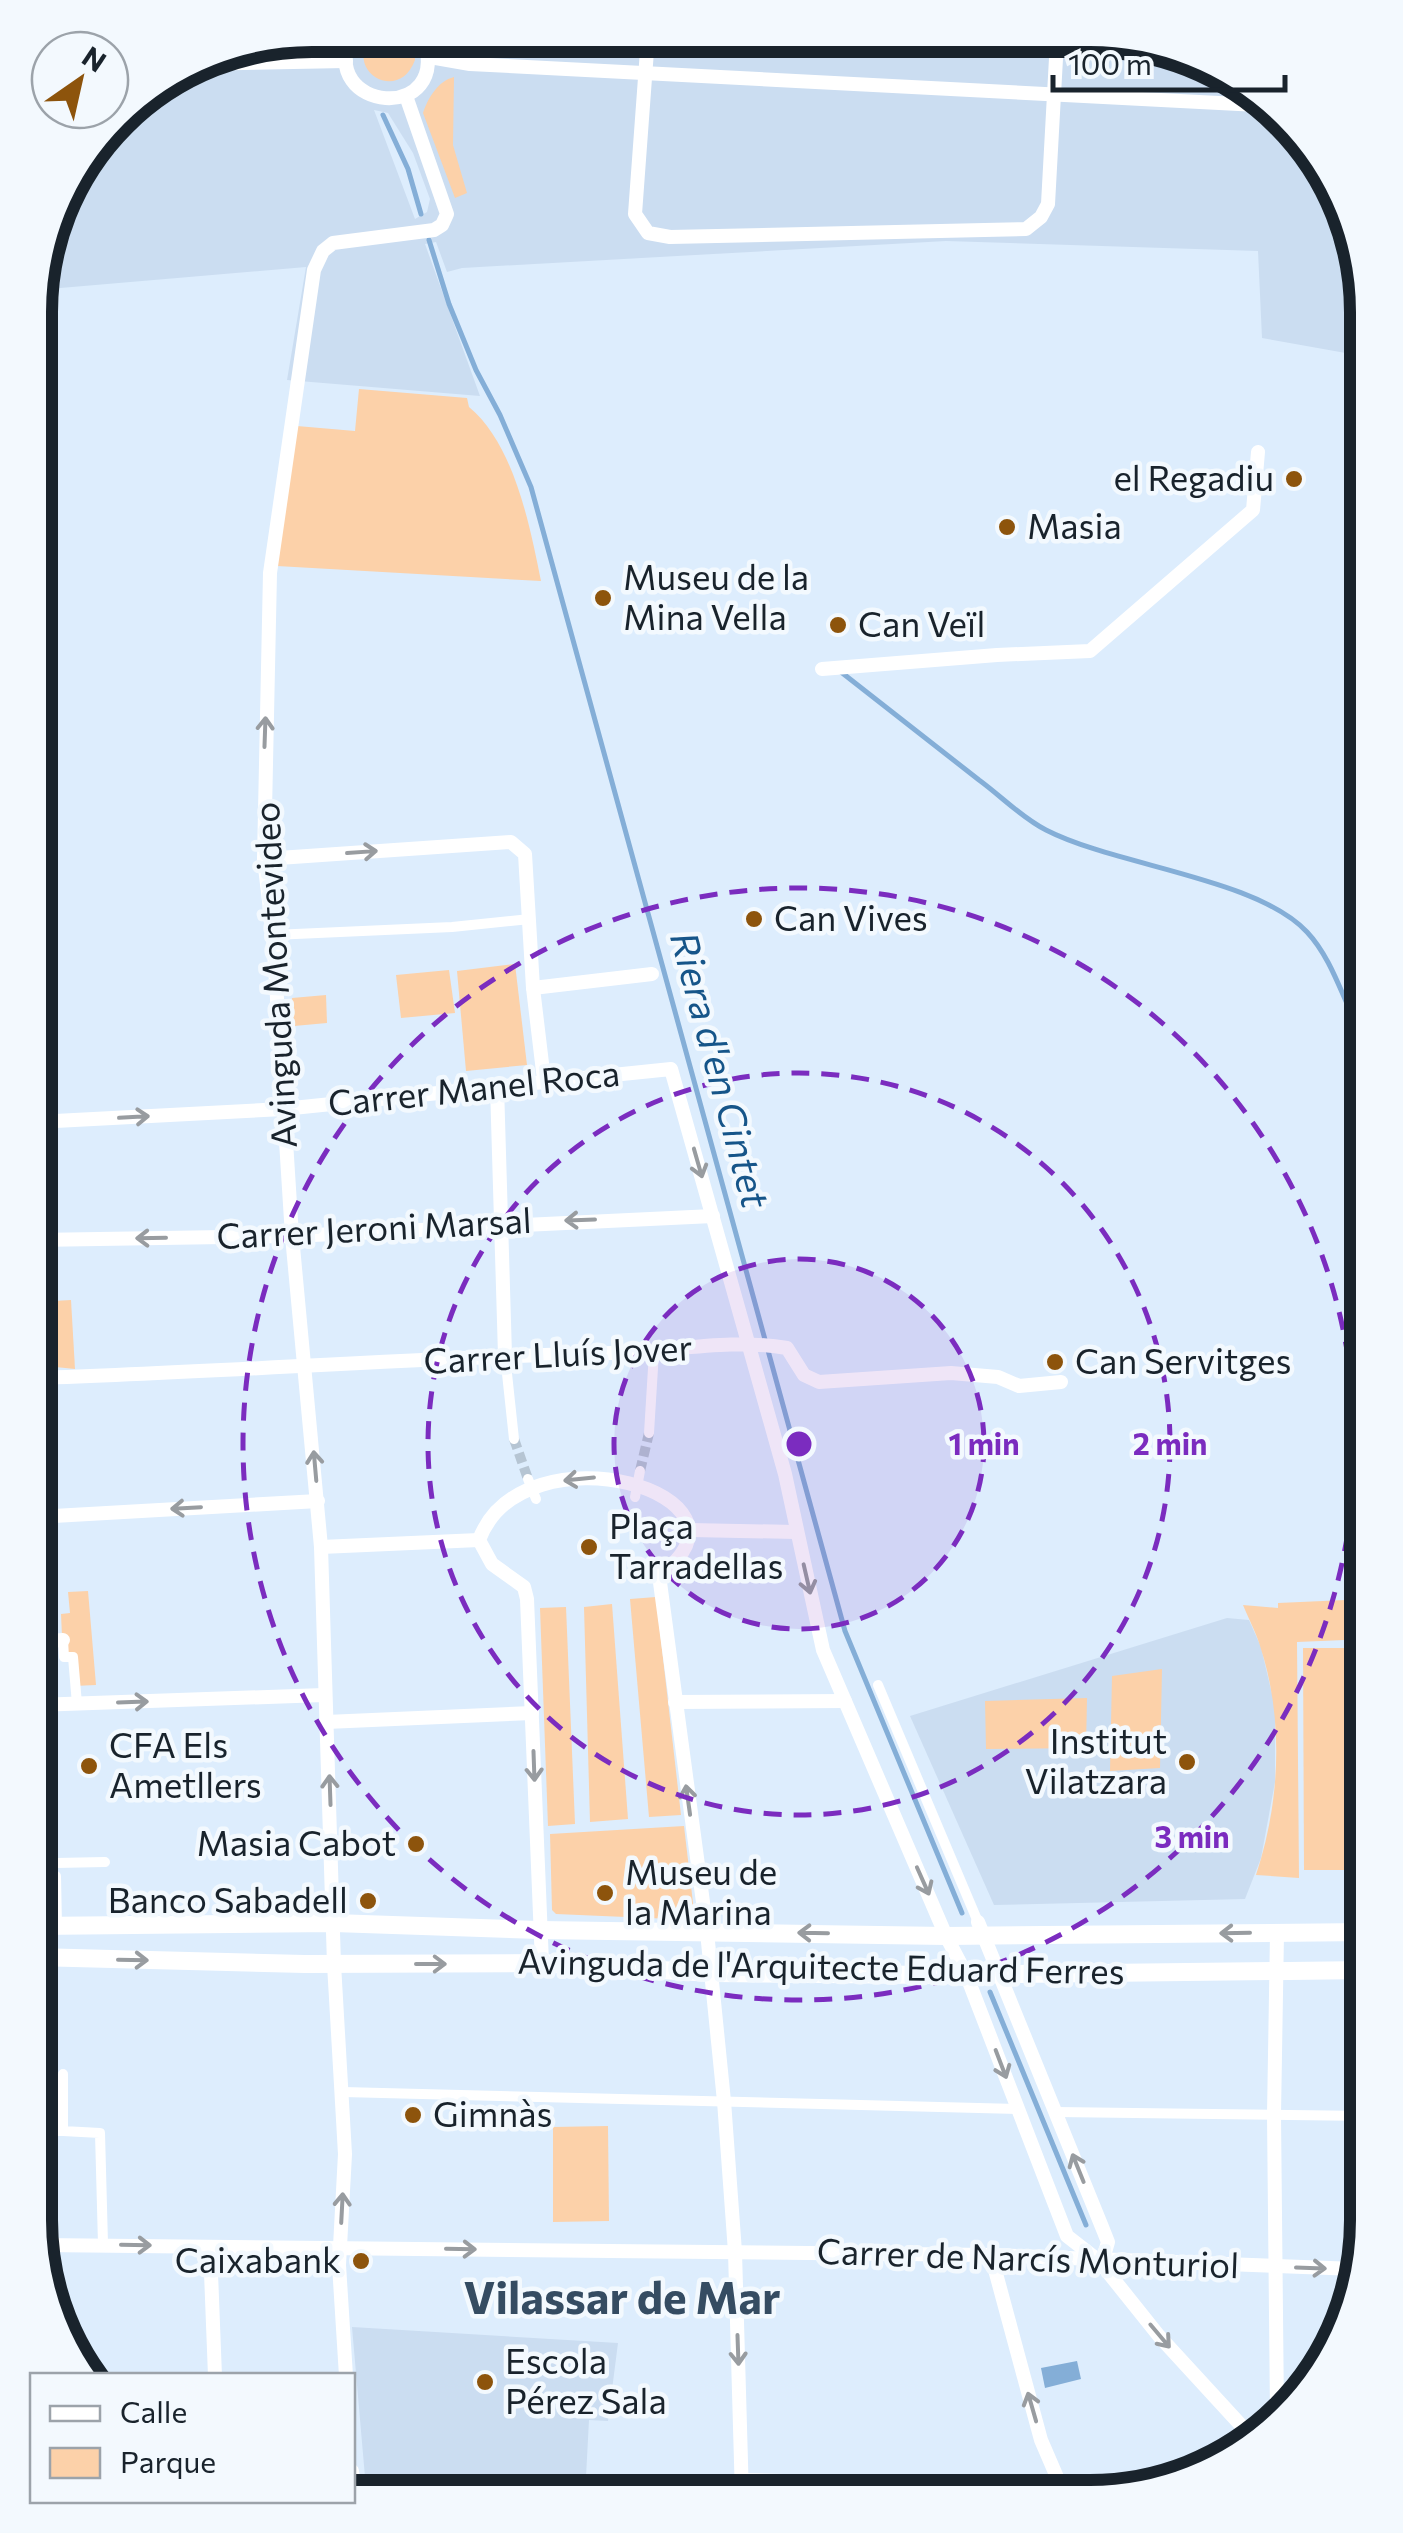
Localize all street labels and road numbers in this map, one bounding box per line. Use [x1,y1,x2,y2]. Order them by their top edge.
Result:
street label: Avinguda Montevideo [243,801,304,1149]
street label: Carrer Manel Roca [326,1050,622,1123]
street label: Carrer Jeroni Marsal [215,1197,533,1256]
street label: Carrer Lluís Jover [422,1324,693,1381]
street label: Avinguda de l'Arquitecte Eduard Ferres [517,1938,1125,1991]
street label: Carrer de Narcís Monturiol [816,2228,1240,2285]

